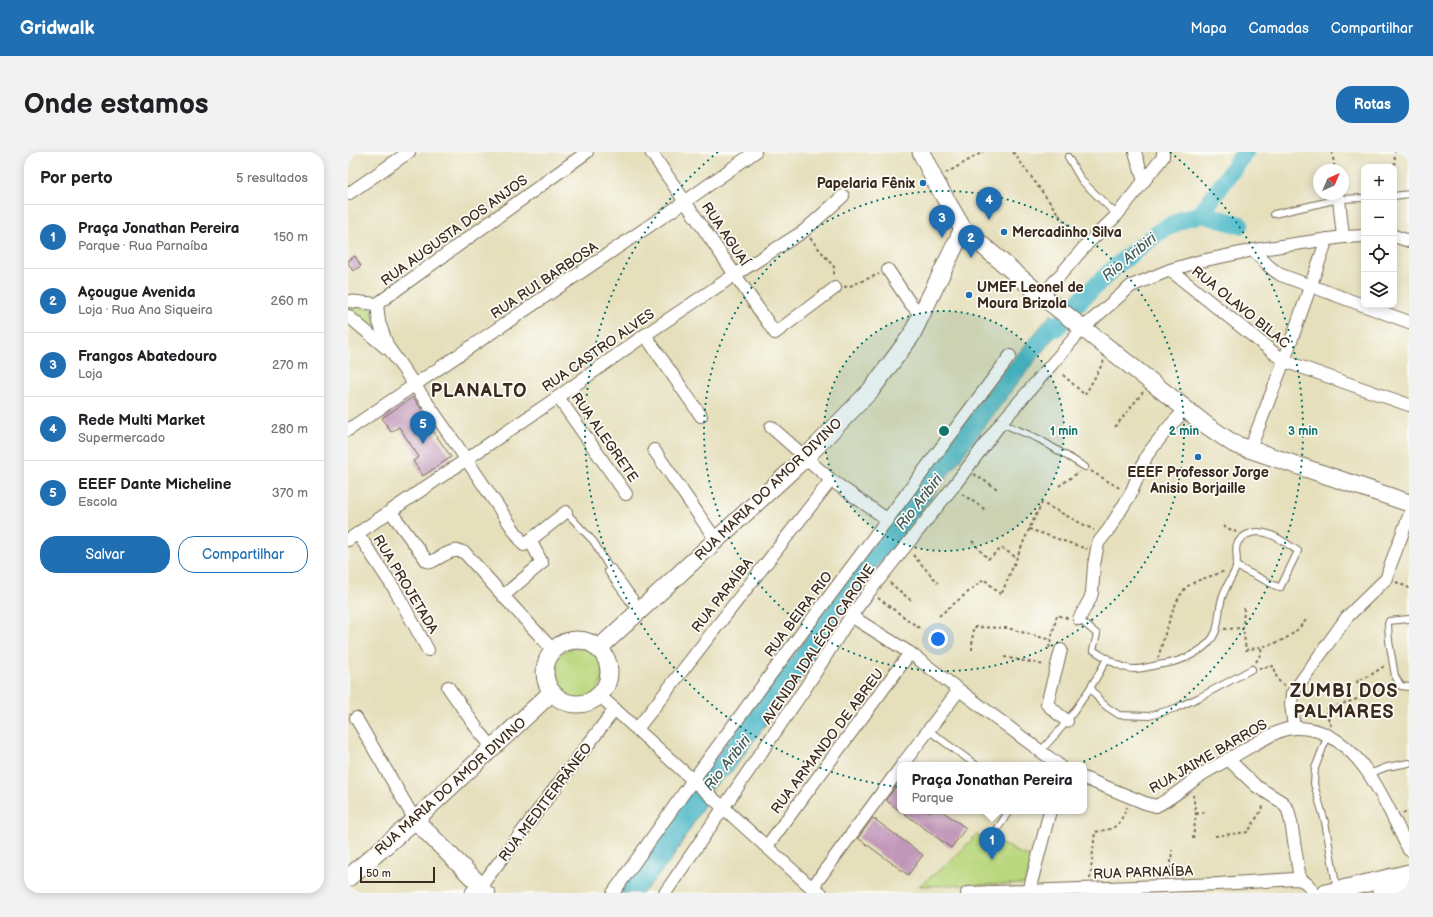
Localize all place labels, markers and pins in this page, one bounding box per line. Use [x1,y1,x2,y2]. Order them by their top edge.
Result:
place label: Papelaria Fênix [817,175,916,192]
marker: Papelaria Fênix [918,178,928,188]
pin: 4 [976,187,1002,220]
pin: 3 [929,205,955,238]
place label: Mercadinho Silva [1012,224,1122,241]
pin: 2 [958,225,984,258]
marker: Mercadinho Silva [999,227,1009,237]
place label: UMEF Leonel de Moura Brizola [977,279,1084,312]
marker: UMEF Leonel de Moura Brizola [964,290,974,300]
pin: 5 [410,411,436,444]
centre of rings [937,424,951,438]
marker: EEEF Professor Jorge Anisio Borjaille [1193,452,1203,462]
place label: EEEF Professor Jorge Anisio Borjaille [1127,464,1269,497]
pin: 1 [979,827,1005,860]

